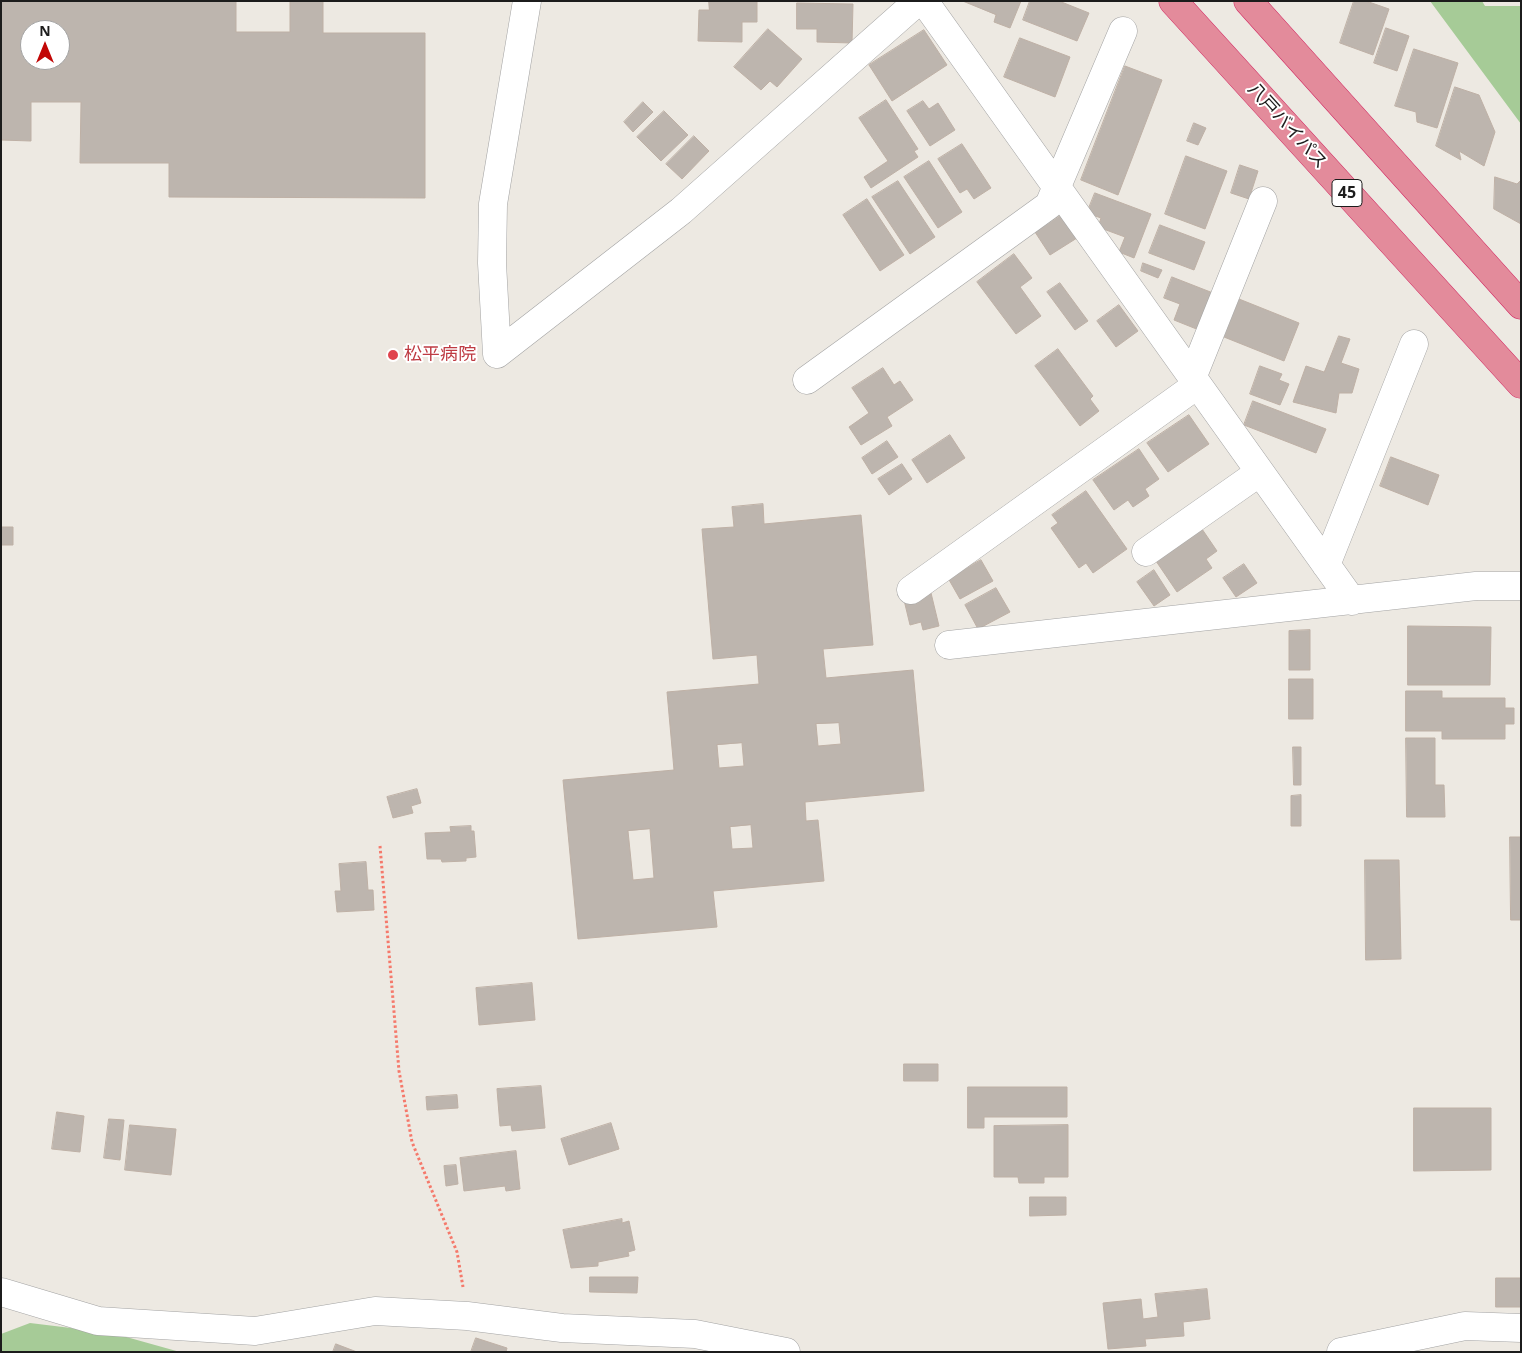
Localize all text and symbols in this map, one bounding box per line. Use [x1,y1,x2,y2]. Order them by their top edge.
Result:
north arrow [20,20,70,70]
text: N [39,21,51,40]
street label: 八戸バイパス [1243,79,1331,173]
road number: 45 [1332,180,1362,207]
place label: 松平病院 [404,344,476,366]
marker: 松平病院 [386,348,400,362]

